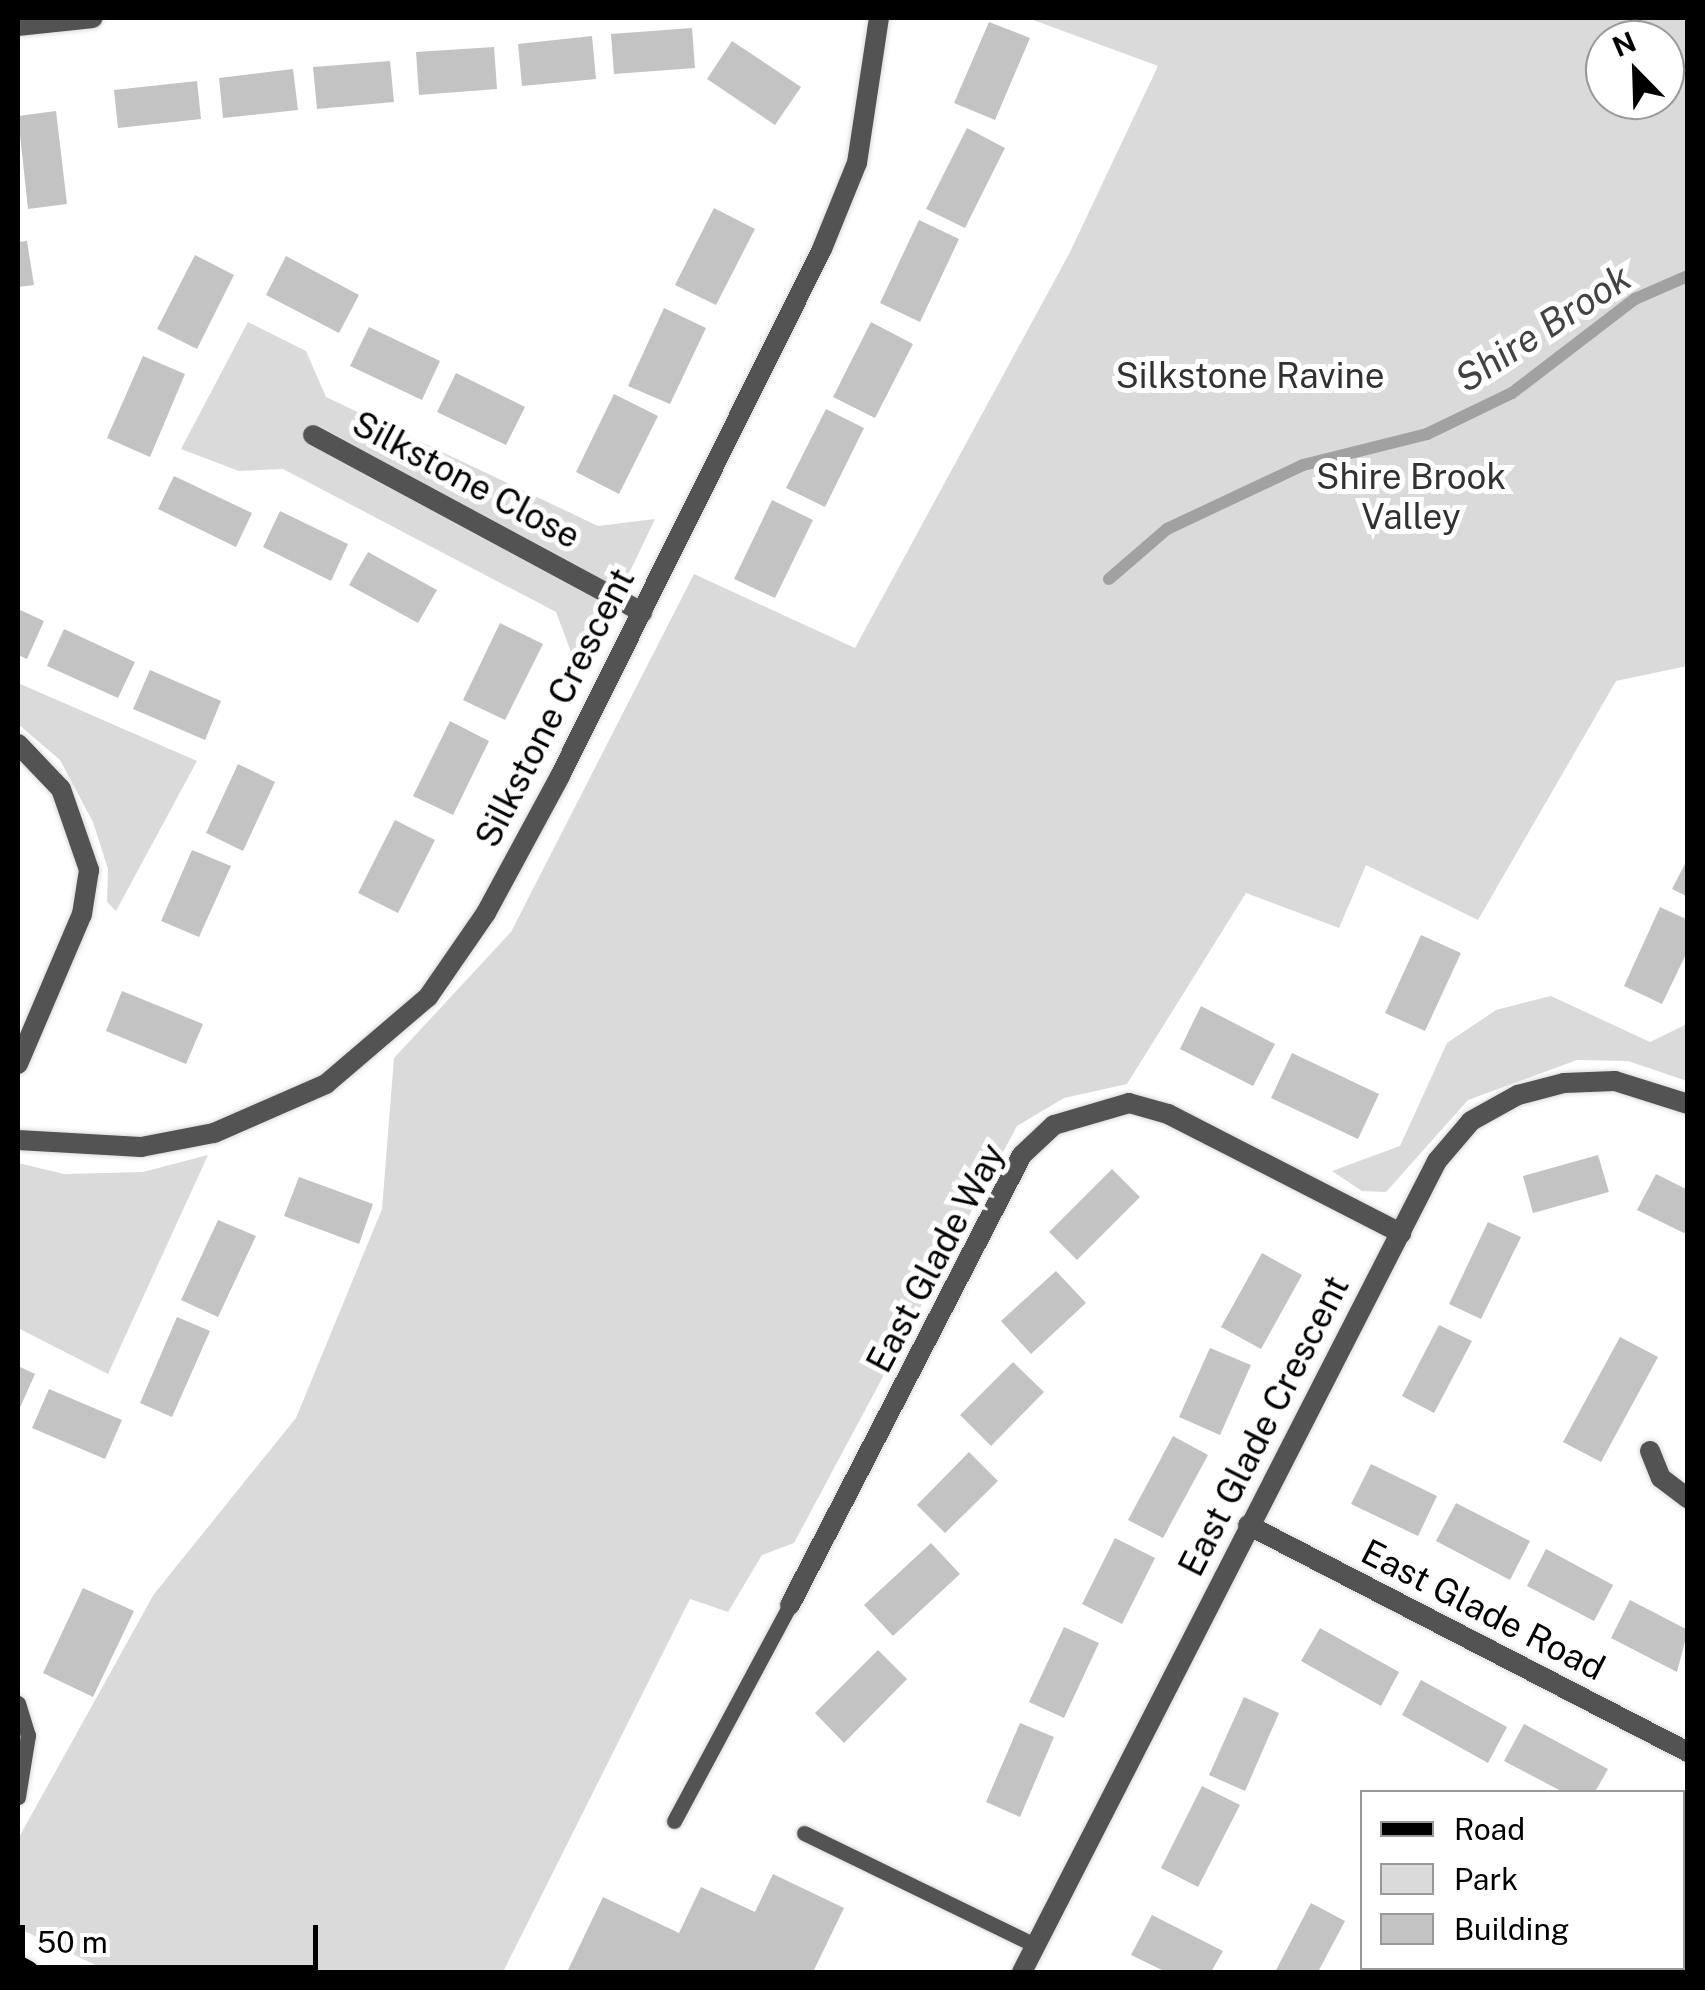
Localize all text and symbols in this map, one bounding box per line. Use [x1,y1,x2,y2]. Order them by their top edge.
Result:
north arrow [1585,20,1685,120]
text: N [1607,24,1640,63]
water label: Shire Brook [1447,254,1639,402]
park label: Silkstone Ravine [1115,355,1385,397]
street label: Silkstone Close [345,402,587,558]
park label: Shire Brook Valley [1316,456,1506,538]
street label: Silkstone Crescent [466,561,644,855]
street label: East Glade Way [858,1136,1014,1380]
street label: East Glade Crescent [1170,1269,1358,1583]
street label: East Glade Road [1354,1531,1612,1689]
legend [1360,1790,1685,1970]
text: Road [1454,1811,1525,1847]
text: Park [1454,1861,1518,1897]
scale bar [25,1905,322,1967]
text: Building [1454,1911,1569,1947]
text: 50 m [37,1924,108,1960]

